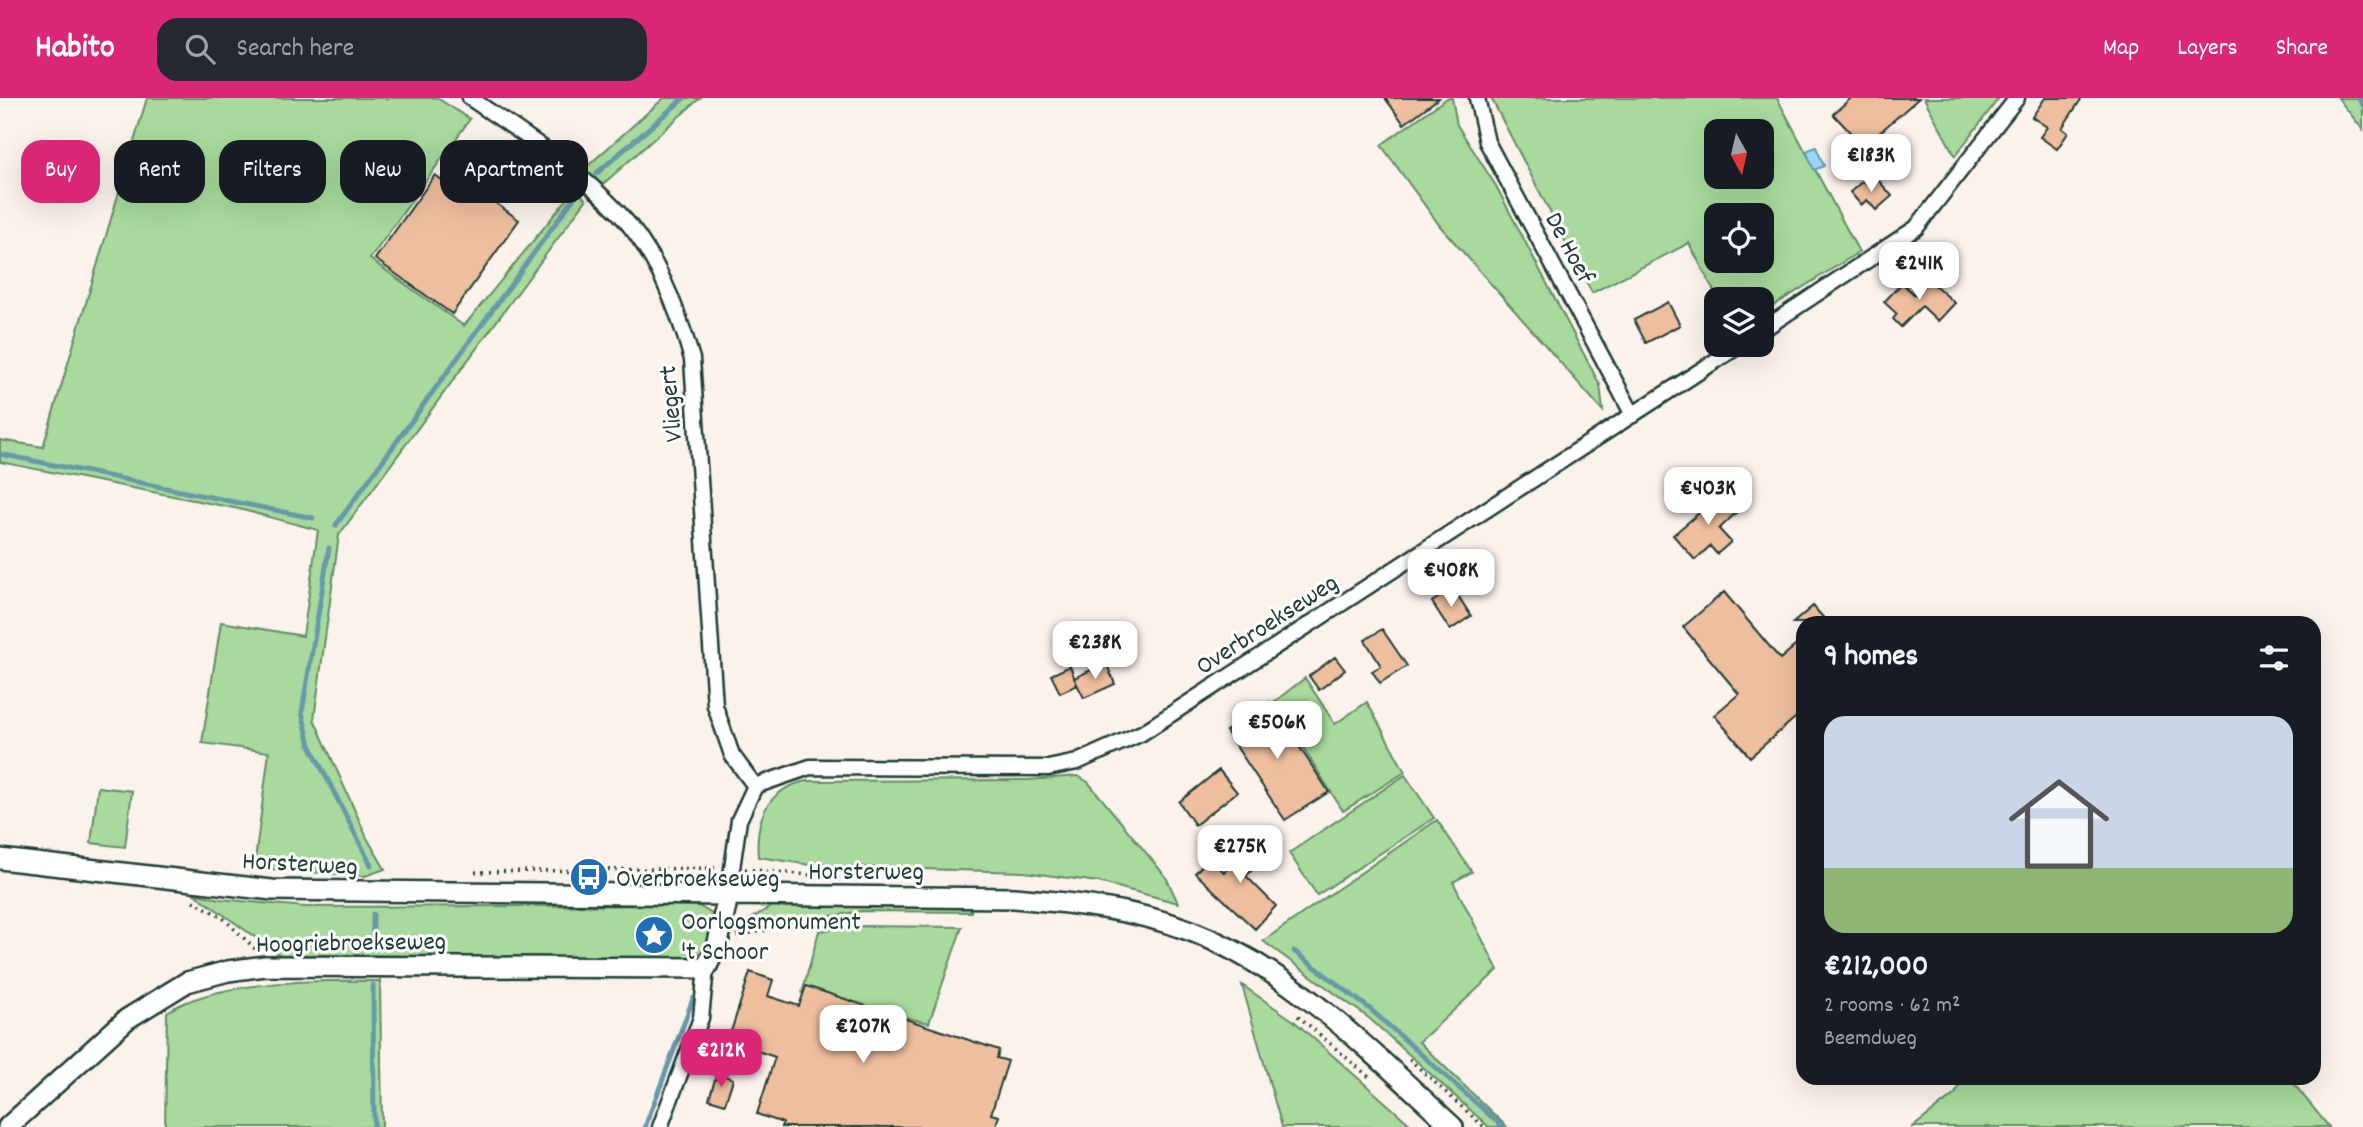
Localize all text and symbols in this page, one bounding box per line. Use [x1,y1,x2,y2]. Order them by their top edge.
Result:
search box [157,18,647,81]
text: Habito [35,26,115,73]
icon: search [181,30,219,68]
text: Search here [237,31,354,68]
text: Map [2103,32,2139,66]
text: Layers [2177,32,2238,66]
text: Share [2276,32,2328,66]
north arrow [1704,119,1774,189]
map controls [1704,119,1774,357]
pin: €183K [1822,134,1920,194]
chip: Buy [21,140,100,203]
chip: Rent [114,140,205,203]
chip: Filters [219,140,326,203]
chip: New [340,140,426,203]
chip: Apartment [440,140,588,203]
text: €183K [1847,140,1895,173]
button: locate [1704,203,1774,273]
street label: De Hoef [1534,206,1603,292]
pin: €241K [1870,242,1968,302]
text: €241K [1895,248,1943,281]
button: layers [1704,287,1774,357]
street label: Vliegert [651,363,694,444]
pin: €403K [1659,468,1757,527]
text: €403K [1680,473,1736,506]
pin: €408K [1402,550,1500,609]
text: €408K [1424,555,1478,588]
street label: Overbroekseweg [1189,566,1346,686]
pin: €238K [1046,622,1144,681]
text: €238K [1069,627,1121,660]
text: 9 homes [1824,637,1918,680]
icon: filters [2255,639,2293,677]
pin: €506K [1228,702,1326,761]
text: €506K [1248,707,1306,740]
icon: home [1996,761,2122,887]
pin: €275K [1191,826,1289,885]
text: €275K [1214,831,1266,864]
street label: Horsterweg [241,844,359,887]
street label: Horsterweg [808,855,924,892]
bus stop icon: Overbroekseweg [568,856,610,898]
place label: Overbroekseweg [616,862,779,899]
place label: Oorlogsmonument 't Schoor [681,905,861,972]
place icon: Oorlogsmonument 't Schoor [633,914,675,956]
street label: Hoogriebroekseweg [256,924,446,965]
text: €212,000 [1824,947,1928,990]
text: 2 rooms · 62 m² [1824,990,1960,1023]
pin: €207K [814,1006,912,1065]
text: €207K [836,1011,890,1044]
text: Beemdweg [1824,1023,1917,1056]
pin: €212K [672,1030,770,1089]
text: €212K [697,1035,745,1068]

